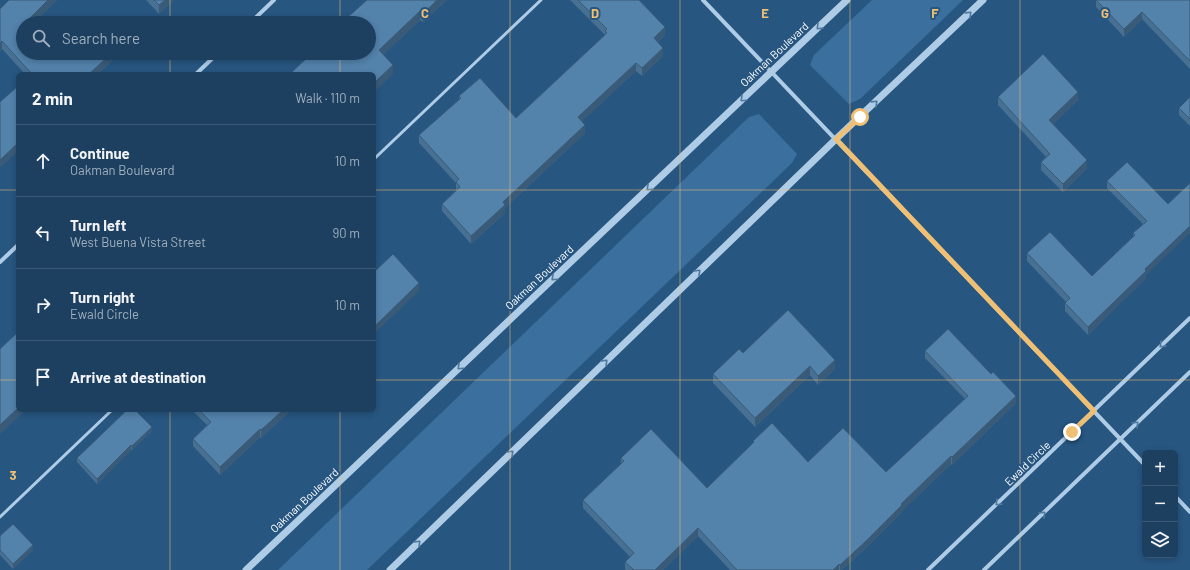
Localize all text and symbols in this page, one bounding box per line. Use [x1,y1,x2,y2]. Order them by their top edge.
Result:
text: C [421,5,429,21]
text: D [591,5,599,21]
text: E [761,5,769,21]
text: F [931,5,939,21]
text: G [1101,5,1109,21]
one-way arrow [964,11,972,18]
search box [16,16,376,60]
street label: Oakman Boulevard [737,19,811,89]
one-way arrow [816,22,824,30]
icon: search [30,27,52,49]
text: Search here [62,29,140,47]
text: 2 min [32,88,73,108]
text: Walk · 110 m [295,90,360,106]
one-way arrow [740,94,748,102]
one-way arrow [870,101,878,108]
route start [851,108,869,126]
text: Continue [70,144,130,162]
icon: ahead [32,150,54,172]
text: 10 m [335,153,360,169]
text: Oakman Boulevard [70,162,175,178]
one-way arrow [646,183,654,191]
text: Turn left [70,216,126,234]
icon: left [32,222,54,244]
text: 90 m [333,225,360,241]
text: West Buena Vista Street [70,234,206,250]
street label: Oakman Boulevard [502,242,576,312]
one-way arrow [694,270,701,277]
one-way arrow [551,273,559,280]
text: Turn right [70,288,135,306]
icon: right [32,294,54,316]
text: 10 m [335,297,360,313]
text: Ewald Circle [70,306,139,322]
one-way arrow [1159,340,1167,348]
one-way arrow [600,360,608,367]
one-way arrow [457,362,465,370]
icon: arrive [32,366,54,388]
text: Arrive at destination [70,368,206,386]
one-way arrow [1132,422,1139,429]
route end [1063,423,1081,441]
street label: Ewald Circle [1001,438,1053,488]
one-way arrow [506,450,514,458]
map controls [1142,450,1178,558]
button: + [1142,450,1178,486]
street label: Oakman Boulevard [267,465,341,535]
text: 3 [9,467,17,483]
button: − [1142,486,1178,522]
one-way arrow [995,498,1003,506]
one-way arrow [1038,511,1046,519]
button: layers [1142,522,1178,558]
one-way arrow [413,540,421,548]

